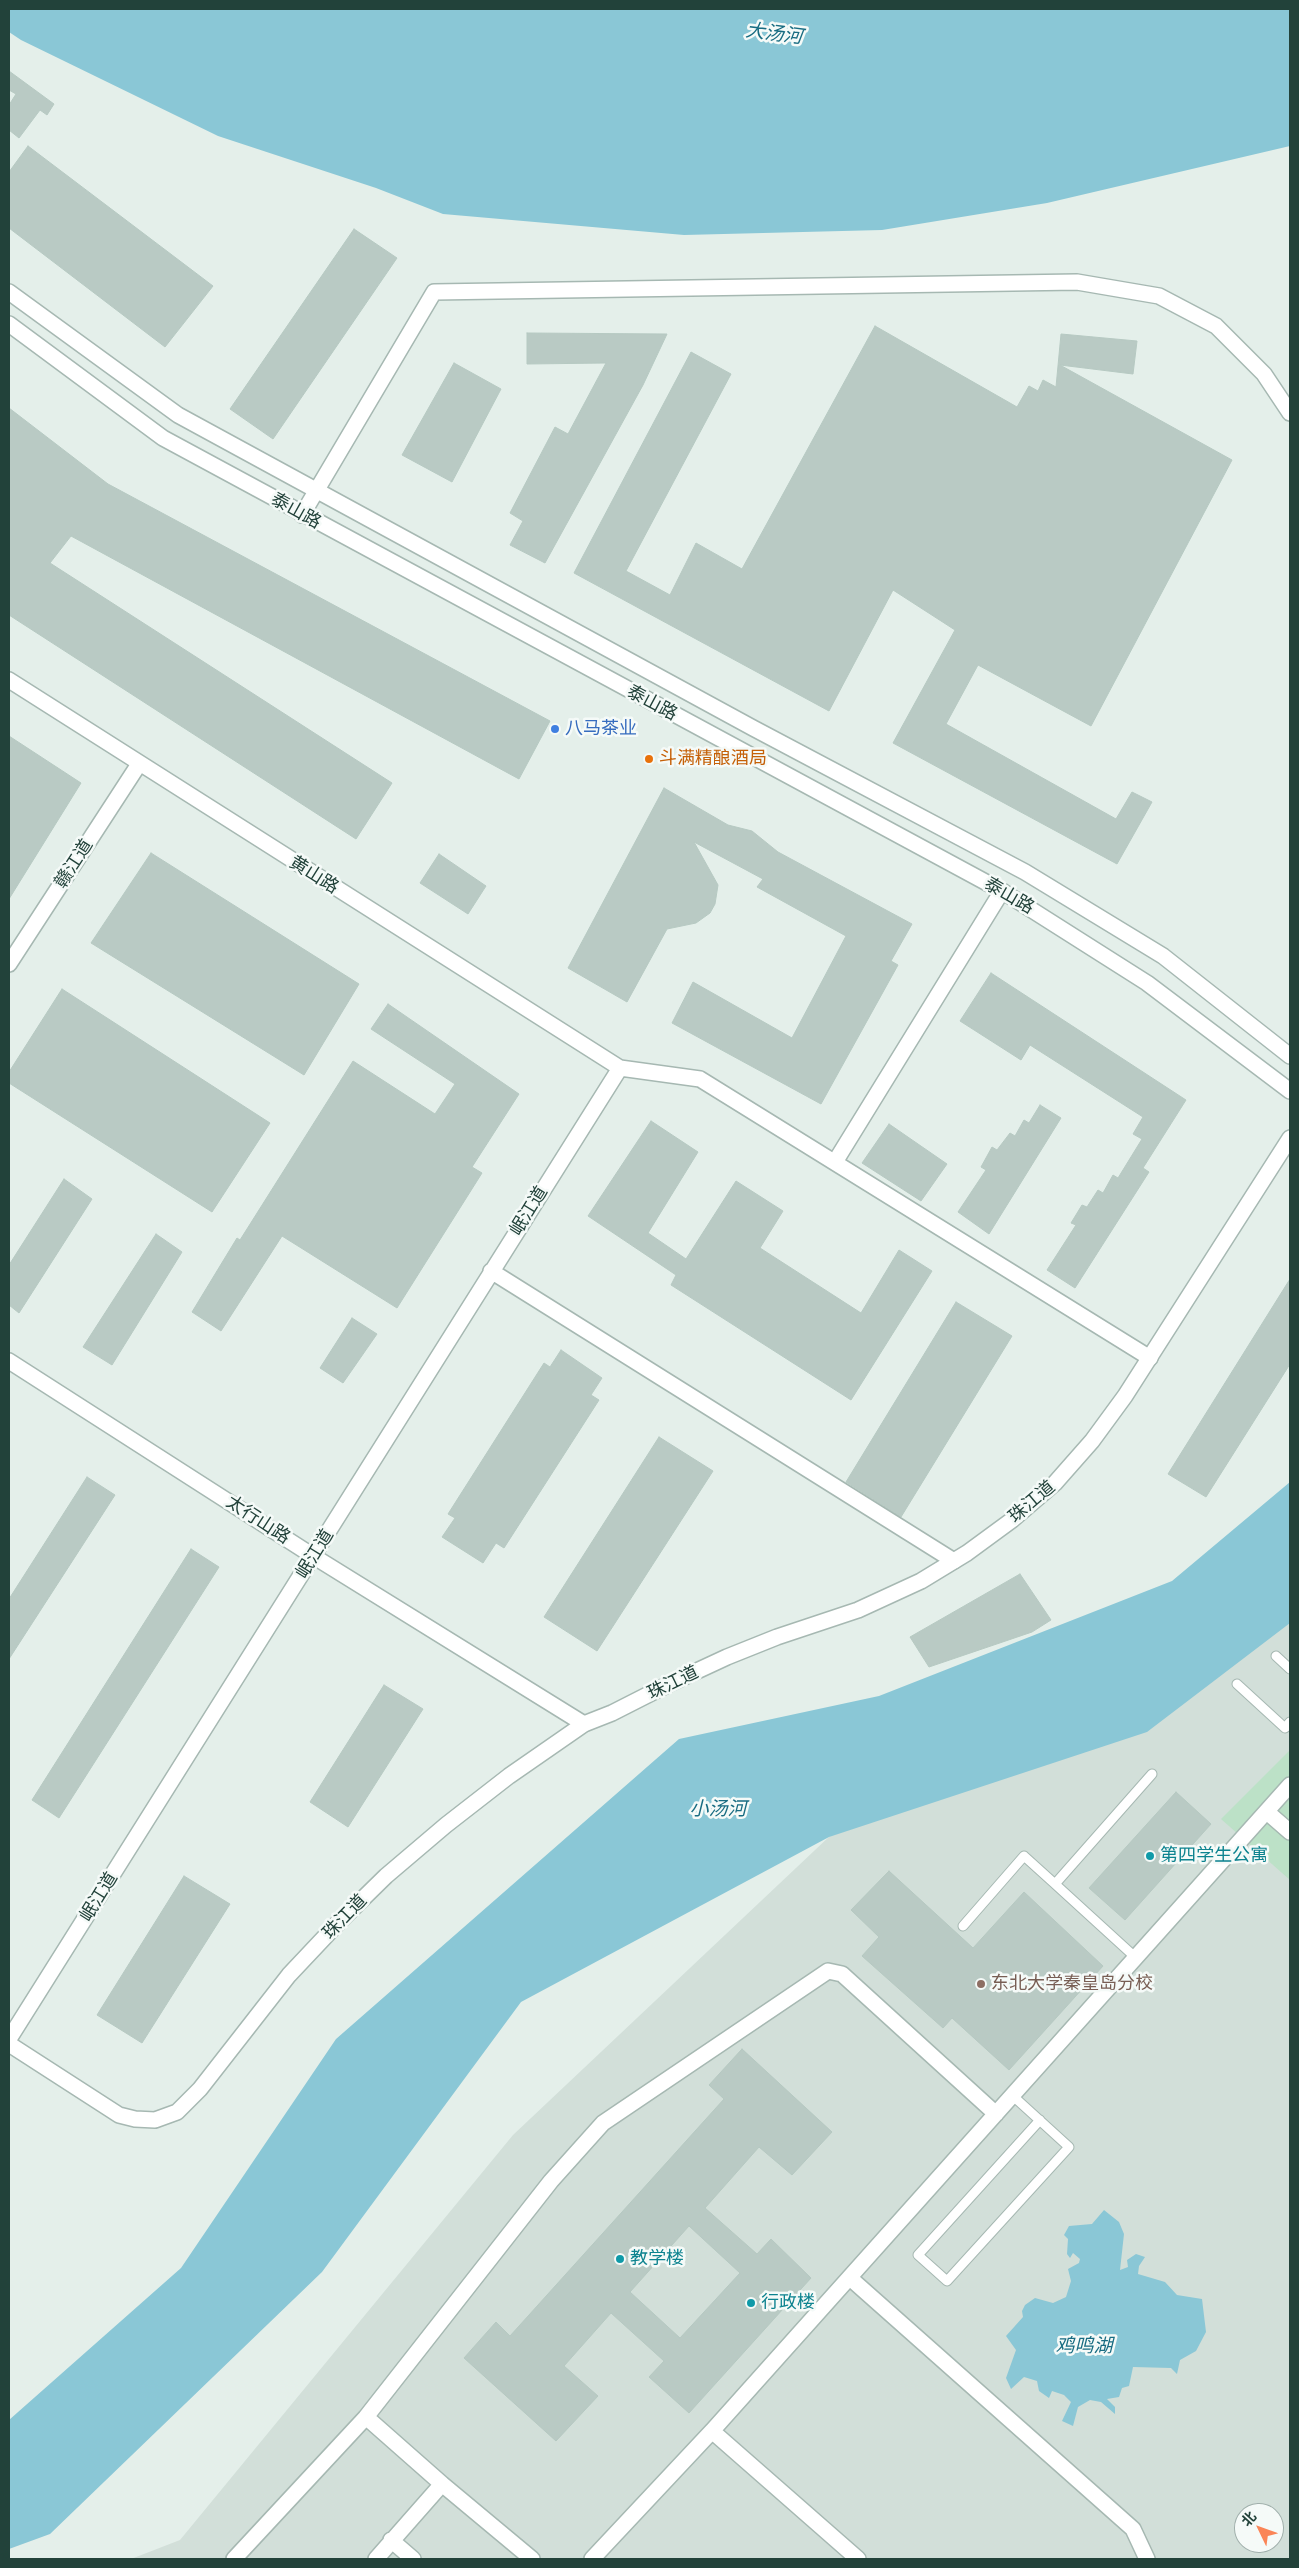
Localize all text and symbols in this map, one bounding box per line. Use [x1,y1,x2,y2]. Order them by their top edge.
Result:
water label: 大汤河 [744,19,804,49]
street label: 泰山路 [267,488,325,534]
street label: 泰山路 [623,681,681,725]
place label: 八马茶业 [565,718,637,740]
marker: 八马茶业 [549,723,561,735]
place label: 斗满精酿酒局 [659,748,767,770]
marker: 斗满精酿酒局 [643,753,655,765]
street label: 赣江道 [50,835,98,893]
street label: 黄山路 [285,852,343,898]
street label: 泰山路 [980,873,1038,919]
street label: 岷江道 [506,1182,552,1240]
street label: 珠江道 [1004,1476,1060,1528]
street label: 太行山路 [222,1491,294,1549]
street label: 岷江道 [292,1525,338,1583]
street label: 珠江道 [644,1661,702,1705]
water label: 小汤河 [690,1798,746,1820]
place label: 第四学生公寓 [1160,1845,1268,1867]
marker: 第四学生公寓 [1144,1850,1156,1862]
street label: 岷江道 [76,1868,122,1926]
street label: 珠江道 [318,1890,372,1944]
place label: 东北大学秦皇岛分校 [991,1973,1153,1995]
marker: 东北大学秦皇岛分校 [975,1978,987,1990]
place label: 教学楼 [630,2248,684,2270]
marker: 教学楼 [614,2253,626,2265]
place label: 行政楼 [761,2292,815,2314]
marker: 行政楼 [745,2297,757,2309]
water label: 鸡鸣湖 [1056,2335,1112,2357]
north arrow [1234,2503,1284,2553]
text: 北 [1237,2507,1260,2530]

